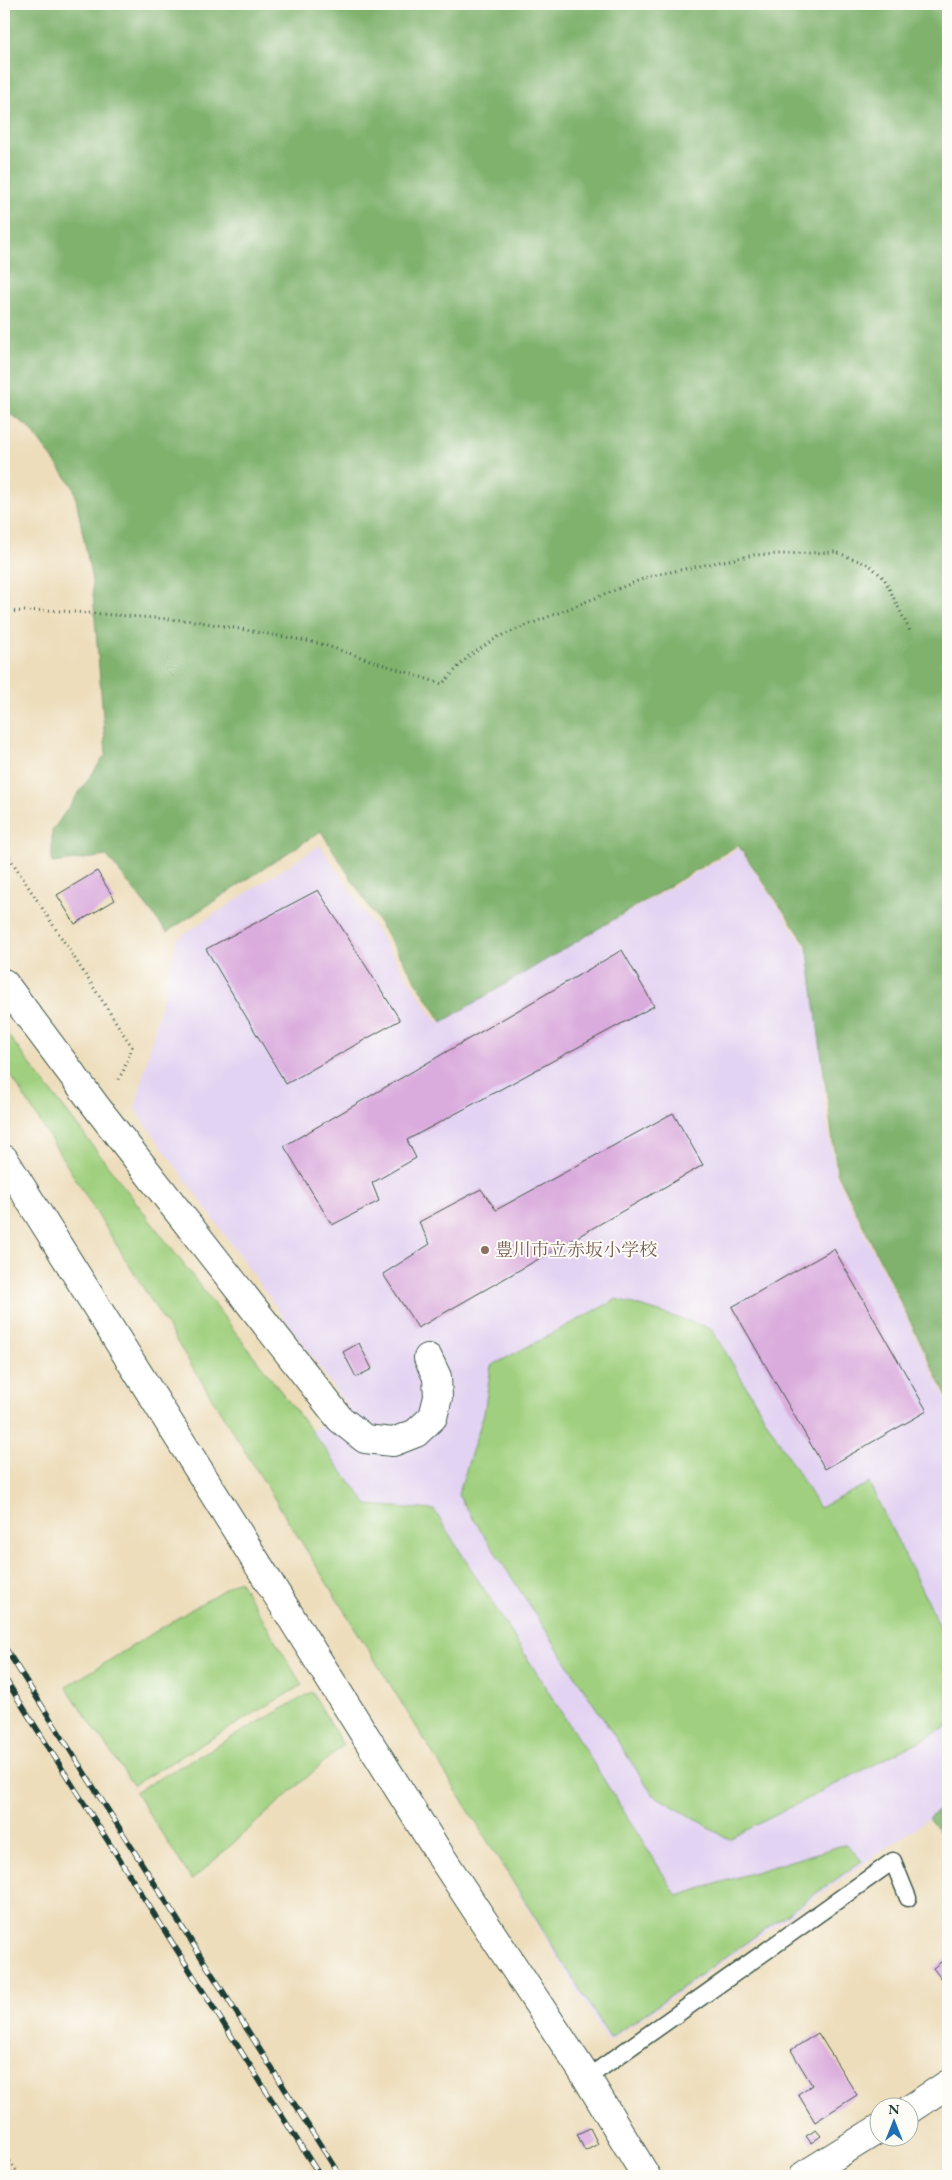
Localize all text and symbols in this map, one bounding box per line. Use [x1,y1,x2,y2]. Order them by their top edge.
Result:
place label: 豊川市立赤坂小学校 [495,1238,657,1261]
marker: 豊川市立赤坂小学校 [479,1244,491,1256]
north arrow [870,2098,920,2148]
text: N [888,2100,900,2118]

